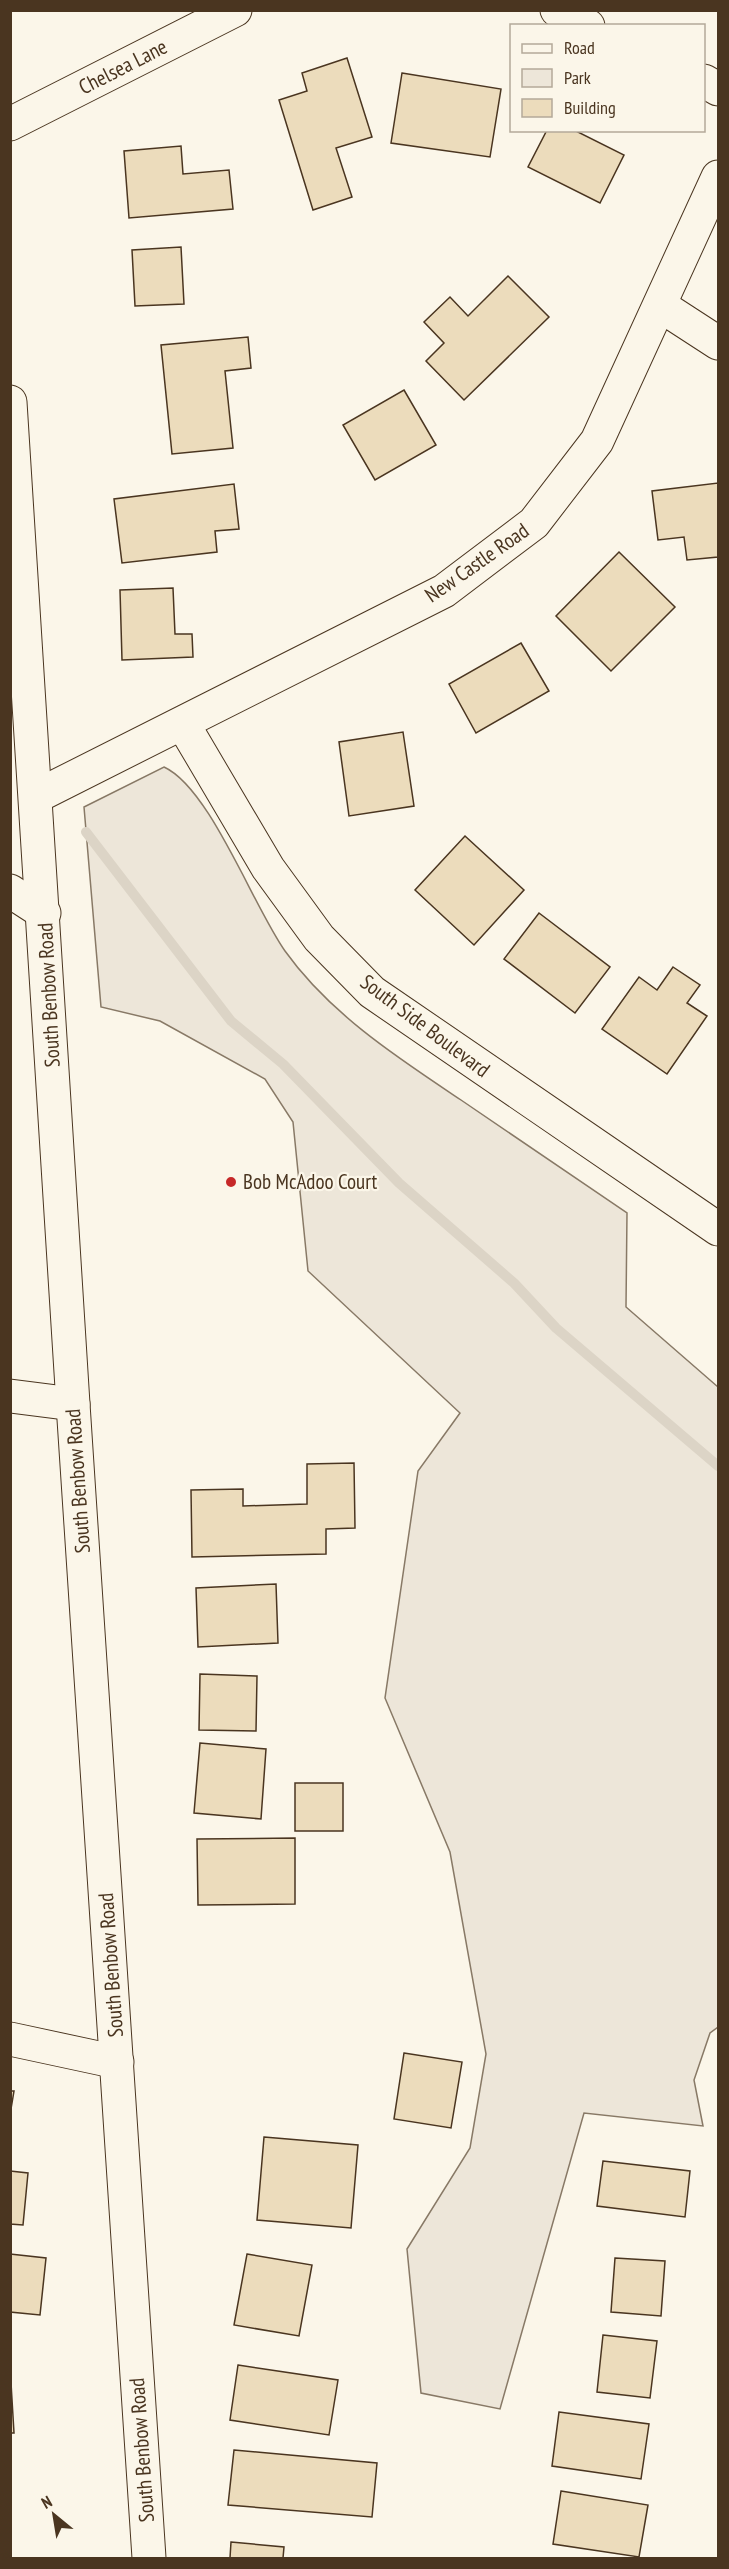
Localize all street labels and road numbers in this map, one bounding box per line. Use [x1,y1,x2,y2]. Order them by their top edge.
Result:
street label: Chelsea Lane [74,33,172,100]
street label: New Castle Road [420,517,534,608]
street label: South Benbow Road [31,922,66,1068]
street label: South Side Boulevard [355,968,495,1083]
street label: South Benbow Road [59,1408,96,1554]
street label: South Benbow Road [92,1892,129,2038]
street label: South Benbow Road [123,2377,160,2523]

